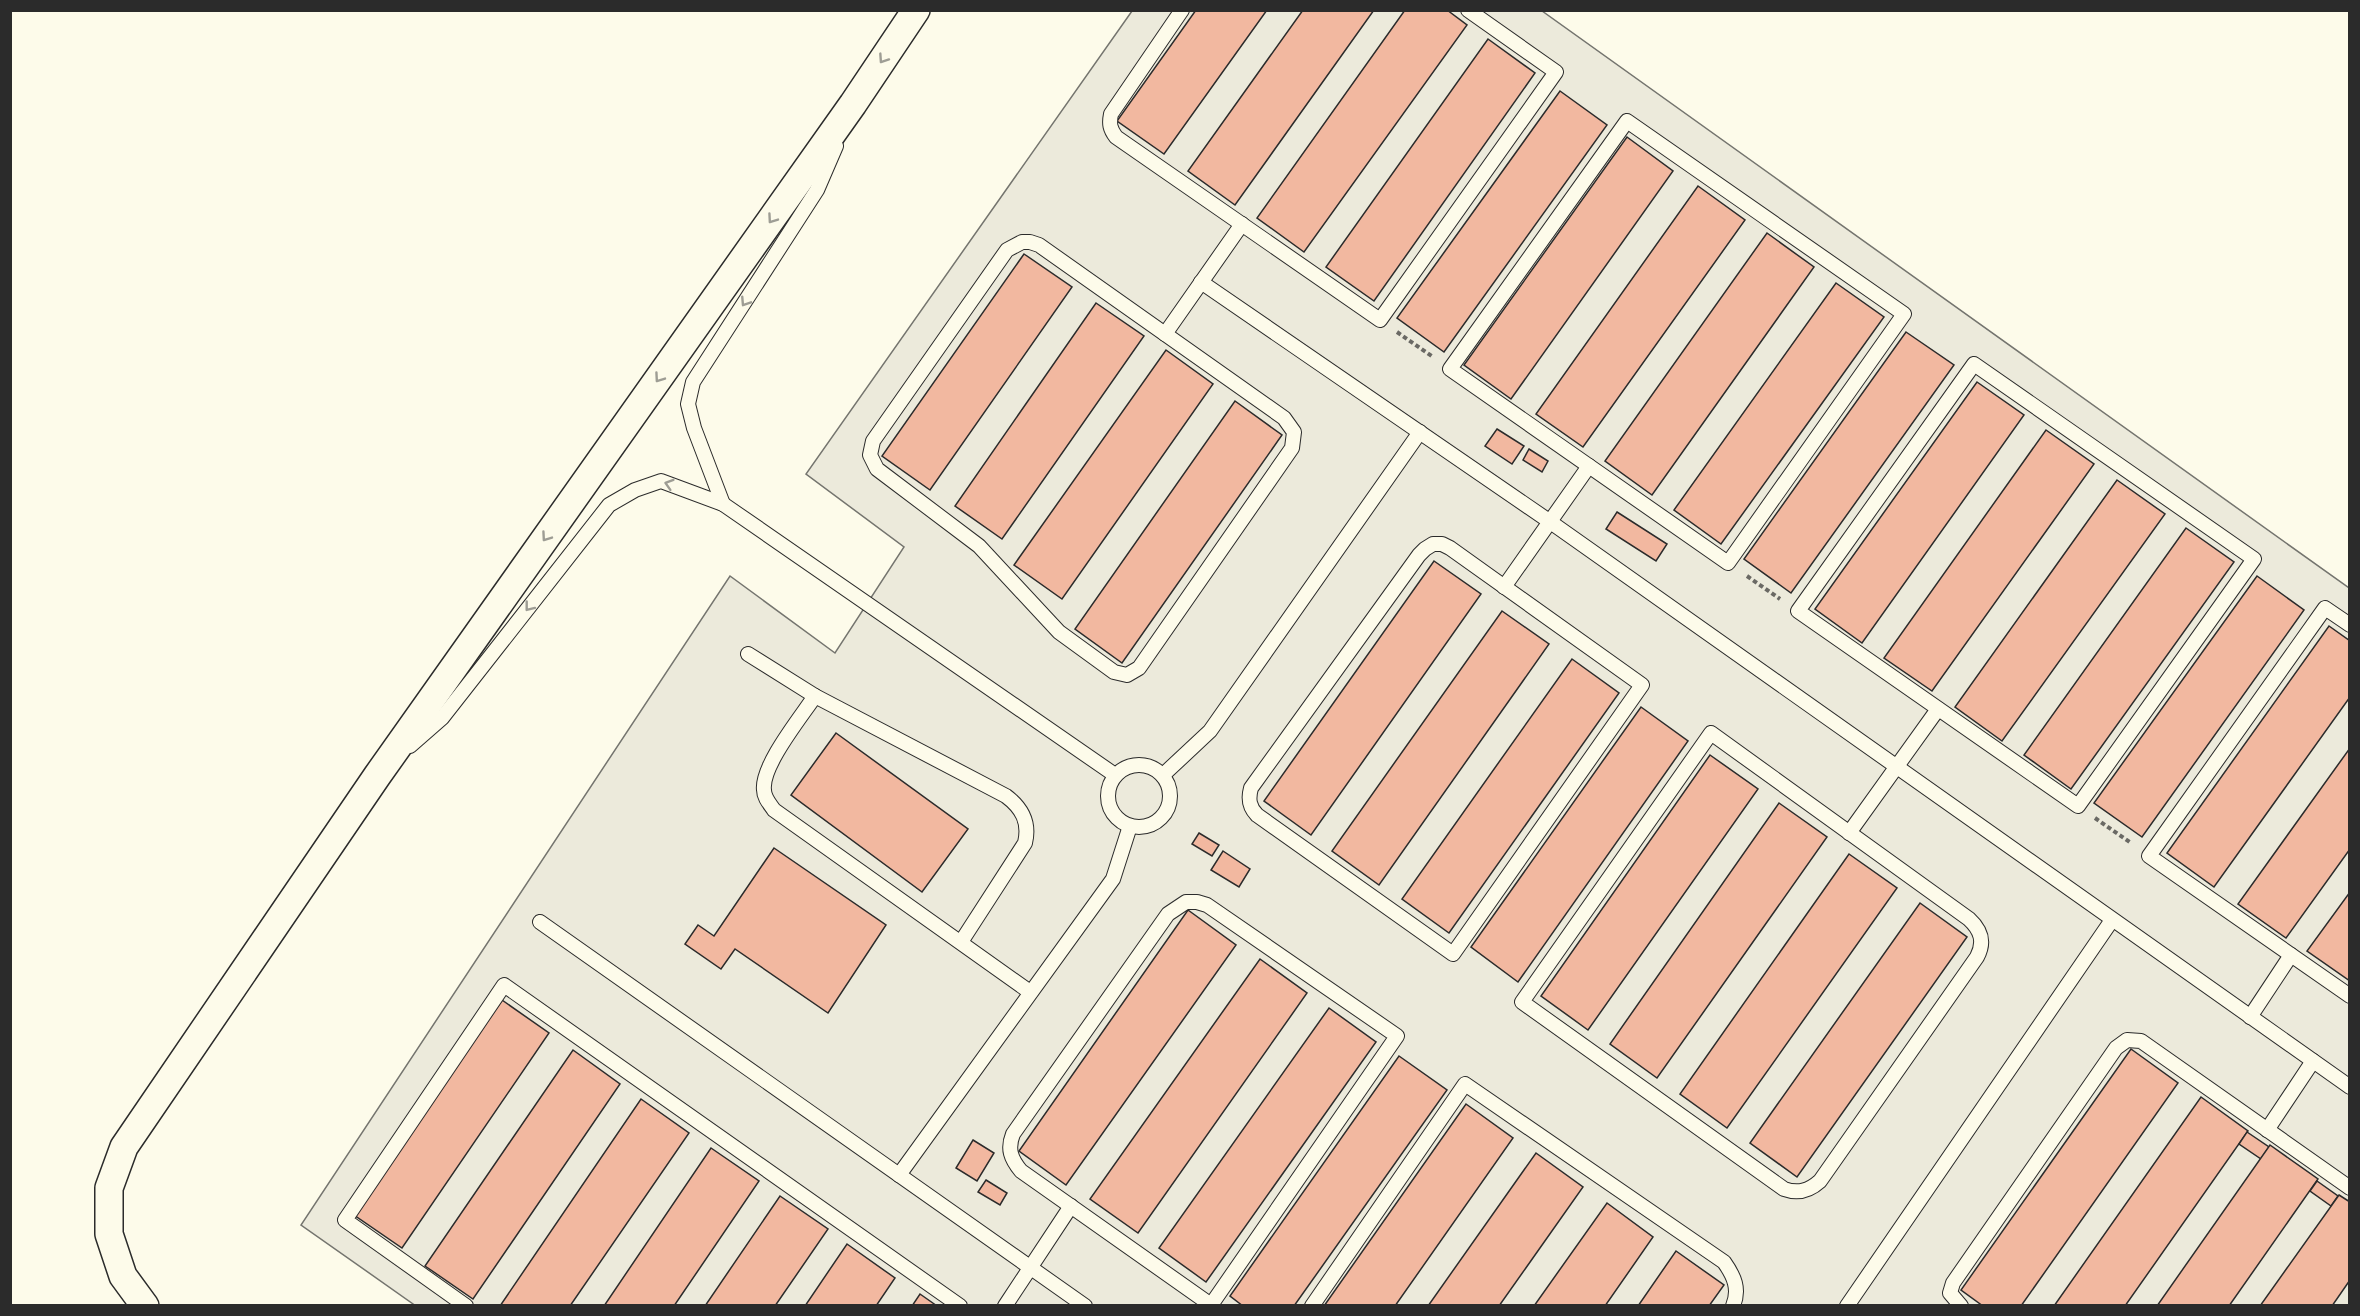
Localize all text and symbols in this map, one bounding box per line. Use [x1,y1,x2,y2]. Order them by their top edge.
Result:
one-way arrow [879,52,890,63]
one-way arrow [768,212,779,223]
one-way arrow [740,296,752,306]
one-way arrow [655,372,666,383]
one-way arrow [664,479,674,491]
one-way arrow [542,531,553,542]
one-way arrow [526,600,537,611]

